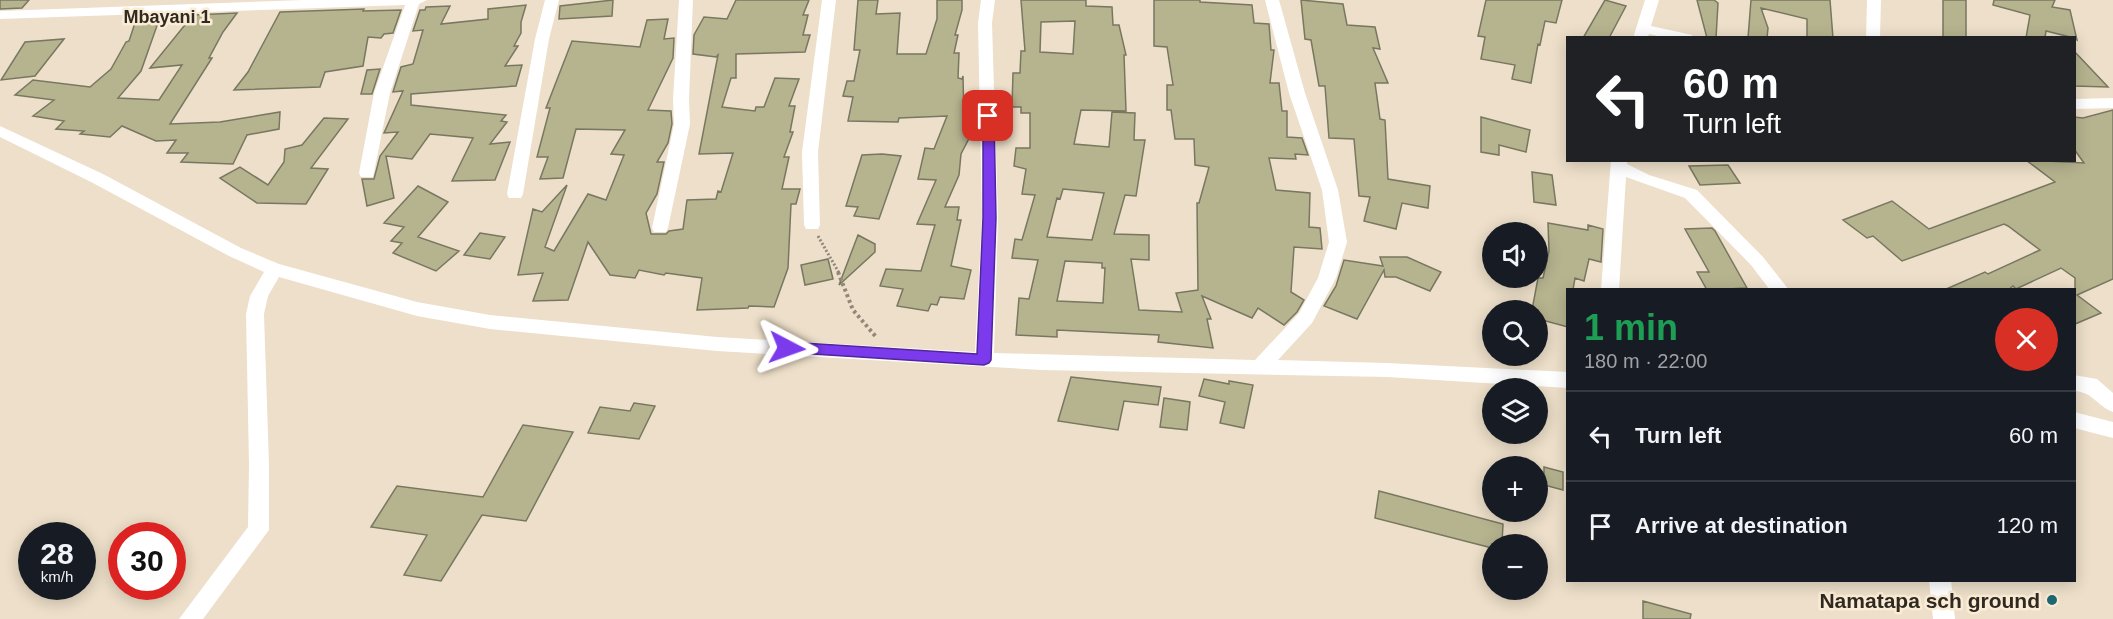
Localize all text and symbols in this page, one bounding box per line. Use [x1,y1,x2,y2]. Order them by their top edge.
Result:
district label: Mbayani 1 [123,7,211,27]
icon: left [1584,60,1662,138]
text: 60 m [1683,60,1779,107]
pin [962,90,1013,141]
icon: arrive [971,99,1004,132]
text: Turn left [1683,109,1781,139]
map controls [1482,222,1548,600]
button: sound [1482,222,1548,288]
button: search [1482,300,1548,366]
text: 1 min [1584,307,1678,348]
button: close [1995,308,2058,371]
position arrow [755,316,819,380]
text: 180 m · 22:00 [1584,350,1707,372]
button: layers [1482,378,1548,444]
icon: left [1584,420,1617,453]
text: Turn left [1635,423,1721,448]
text: 60 m [2009,423,2058,448]
button: + [1482,456,1548,522]
icon: arrive [1584,510,1617,543]
text: Arrive at destination [1635,513,1848,538]
text: 120 m [1997,513,2058,538]
speed limit sign: 30 [108,522,186,600]
button: − [1482,534,1548,600]
text: 28 [40,537,74,570]
text: km/h [41,568,73,585]
place label: Namatapa sch ground [1819,589,2040,612]
marker: Namatapa sch ground [2045,593,2059,607]

